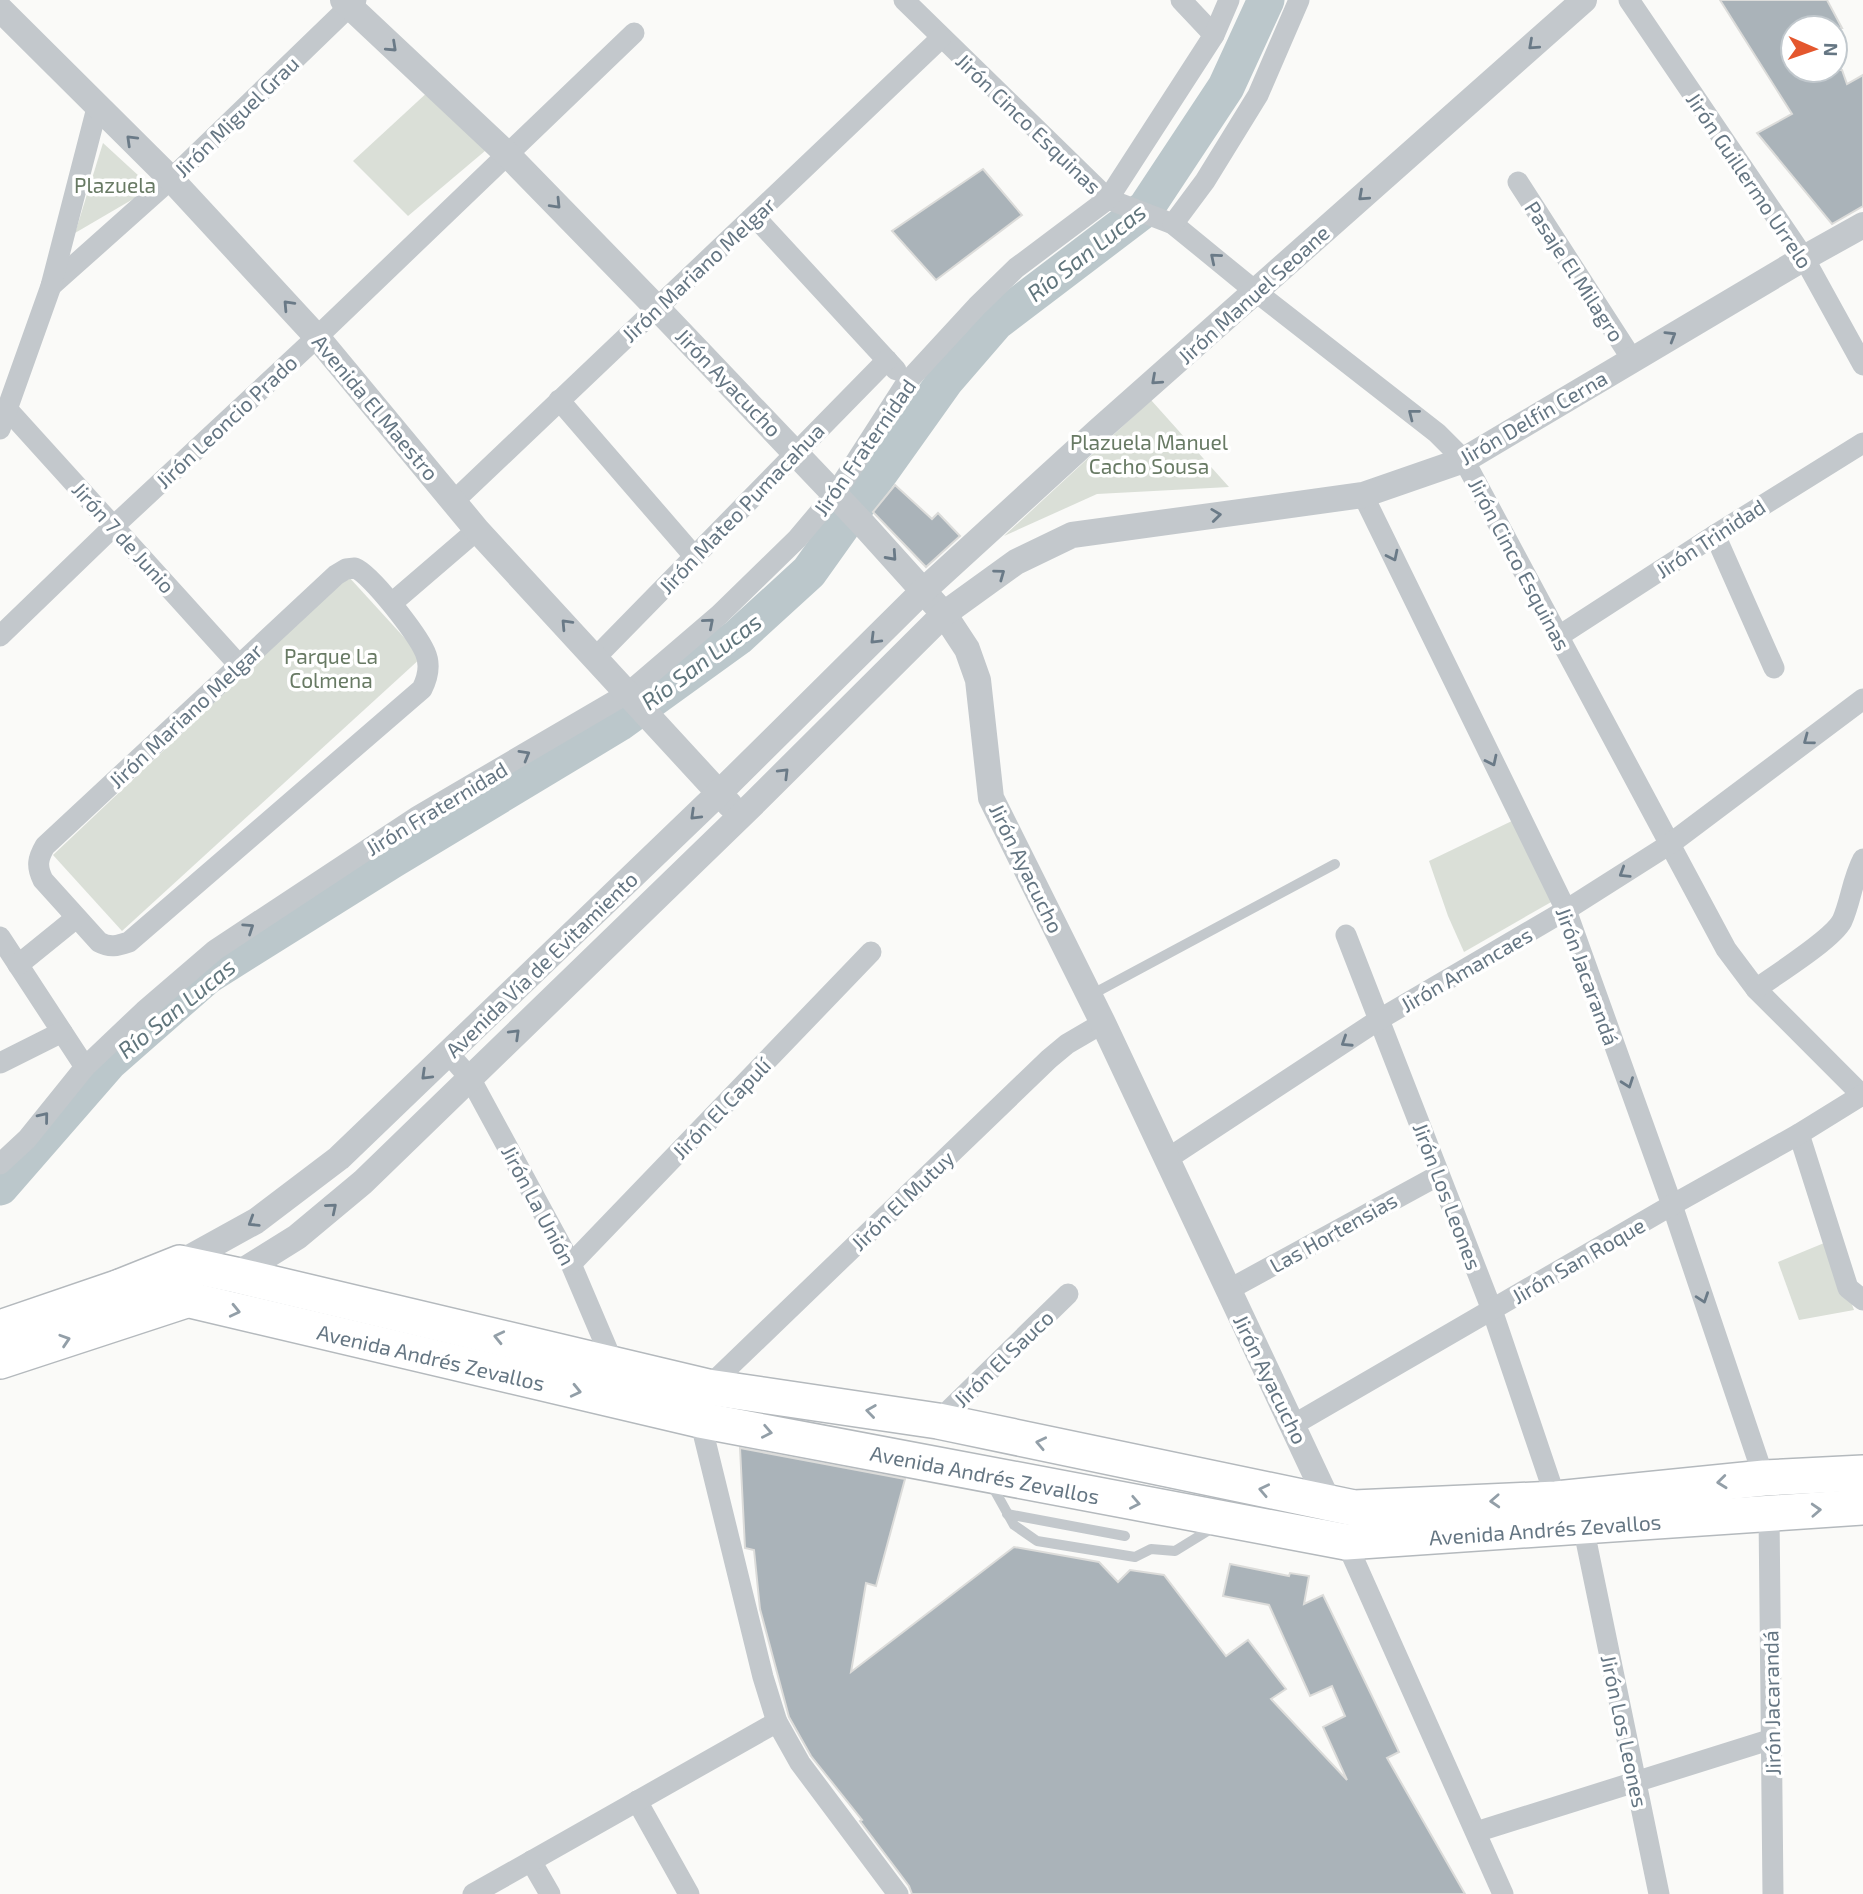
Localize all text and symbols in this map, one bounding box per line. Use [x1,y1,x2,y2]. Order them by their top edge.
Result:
north arrow [1779,14,1849,84]
one-way arrow [1528,37,1541,49]
one-way arrow [384,38,397,51]
text: N [1820,42,1843,57]
street label: Jirón Cinco Esquinas [951,48,1107,198]
street label: Jirón Miguel Grau [169,50,303,182]
street label: Jirón Guillermo Urrelo [1682,87,1818,273]
one-way arrow [126,136,139,149]
park label: Plazuela [74,172,156,197]
one-way arrow [1358,188,1371,200]
street label: Jirón Mariano Melgar [616,191,780,347]
one-way arrow [548,196,561,209]
street label: Pasaje El Milagro [1519,196,1630,347]
water label: Río San Lucas [1021,197,1151,307]
street label: Jirón Manuel Seoane [1172,219,1334,369]
one-way arrow [1211,254,1223,267]
one-way arrow [283,300,296,313]
street label: Jirón Ayacucho [671,323,787,441]
street label: Avenida El Maestro [308,329,444,485]
one-way arrow [1664,331,1676,344]
street label: Jirón Leoncio Prado [150,349,302,493]
street label: Jirón Delfín Cerna [1455,365,1611,469]
one-way arrow [1151,372,1164,384]
street label: Jirón Fraternidad [808,374,920,520]
one-way arrow [1408,410,1421,423]
street label: Jirón Mateo Pumacahua [653,418,829,598]
park label: Plazuela Manuel Cacho Sousa [1070,429,1229,478]
street label: Jirón Cinco Esquinas [1464,474,1576,654]
street label: Jirón 7 de Junio [68,476,180,598]
street label: Jirón Trinidad [1650,493,1770,583]
one-way arrow [1210,508,1221,523]
one-way arrow [884,548,897,561]
one-way arrow [1384,549,1398,561]
one-way arrow [992,570,1005,583]
water label: Río San Lucas [635,607,767,715]
one-way arrow [561,619,574,632]
one-way arrow [701,619,714,631]
one-way arrow [870,630,883,643]
street label: Jirón Mariano Melgar [103,637,267,793]
park label: Parque La Colmena [284,643,378,692]
one-way arrow [1804,732,1816,745]
one-way arrow [517,750,530,763]
one-way arrow [1484,754,1498,766]
street label: Jirón Fraternidad [361,756,511,860]
one-way arrow [775,769,788,782]
street label: Jirón Ayacucho [985,799,1069,937]
one-way arrow [691,807,704,820]
one-way arrow [1619,865,1632,878]
street label: Avenida Vía de Evitamiento [440,866,642,1062]
street label: Jirón Jacarandá [1551,904,1625,1048]
street label: Jirón Amancaes [1396,921,1536,1017]
one-way arrow [241,924,254,936]
water label: Río San Lucas [112,952,240,1064]
one-way arrow [507,1030,520,1043]
one-way arrow [1340,1033,1353,1046]
street label: Jirón El Capulí [667,1052,776,1164]
one-way arrow [421,1067,434,1080]
one-way arrow [1620,1077,1634,1089]
one-way arrow [36,1113,49,1125]
street label: Jirón Los Leones [1408,1119,1488,1273]
street label: Jirón La Unión [497,1141,581,1269]
street label: Jirón El Mutuy [846,1145,958,1255]
street label: Las Hortensias [1265,1187,1401,1277]
one-way arrow [324,1204,337,1216]
street label: Jirón San Roque [1507,1212,1649,1308]
one-way arrow [247,1214,260,1227]
one-way arrow [1695,1291,1709,1303]
one-way arrow [229,1303,241,1317]
street label: Jirón El Sauco [948,1304,1058,1412]
street label: Jirón Ayacucho [1229,1310,1313,1448]
street label: Avenida Andrés Zevallos [315,1319,547,1395]
one-way arrow [493,1331,505,1346]
one-way arrow [58,1334,70,1348]
one-way arrow [570,1382,582,1397]
one-way arrow [865,1404,877,1419]
one-way arrow [761,1424,773,1439]
one-way arrow [1035,1436,1047,1451]
street label: Avenida Andrés Zevallos [868,1440,1102,1508]
one-way arrow [1716,1474,1727,1489]
one-way arrow [1258,1484,1270,1499]
one-way arrow [1129,1494,1141,1509]
one-way arrow [1489,1494,1500,1509]
one-way arrow [1811,1503,1822,1518]
street label: Avenida Andrés Zevallos [1428,1508,1662,1550]
street label: Jirón Jacarandá [1757,1630,1785,1776]
street label: Jirón Los Leones [1597,1652,1653,1810]

